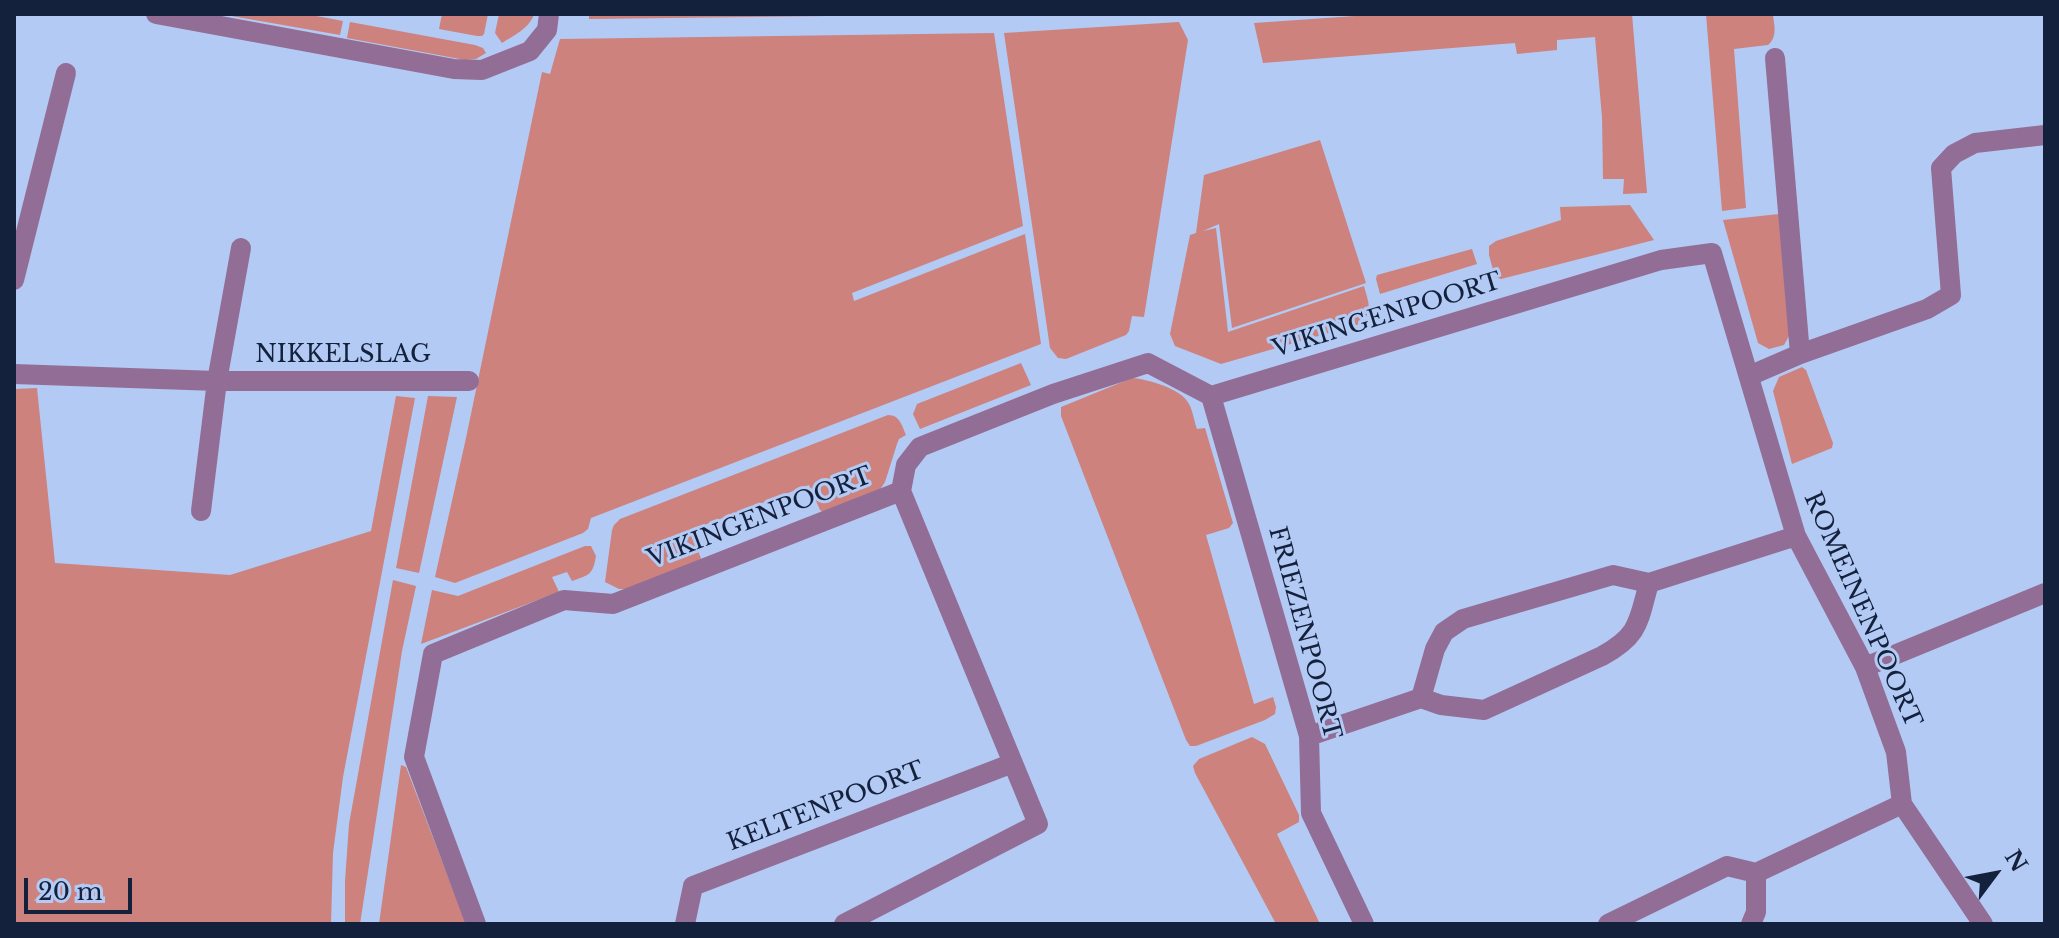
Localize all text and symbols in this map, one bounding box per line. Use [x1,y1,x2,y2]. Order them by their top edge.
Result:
street label: VIKINGENPOORT [1269,267,1505,365]
street label: NIKKELSLAG [255,341,431,369]
street label: VIKINGENPOORT [644,462,876,574]
street label: ROMEINENPOORT [1797,488,1927,732]
street label: FRIEZENPOORT [1262,523,1346,743]
street label: KELTENPOORT [724,756,928,858]
north arrow [1955,834,2035,914]
text: N [1999,845,2033,877]
scale bar [28,862,136,912]
text: 20 m [38,877,103,906]

